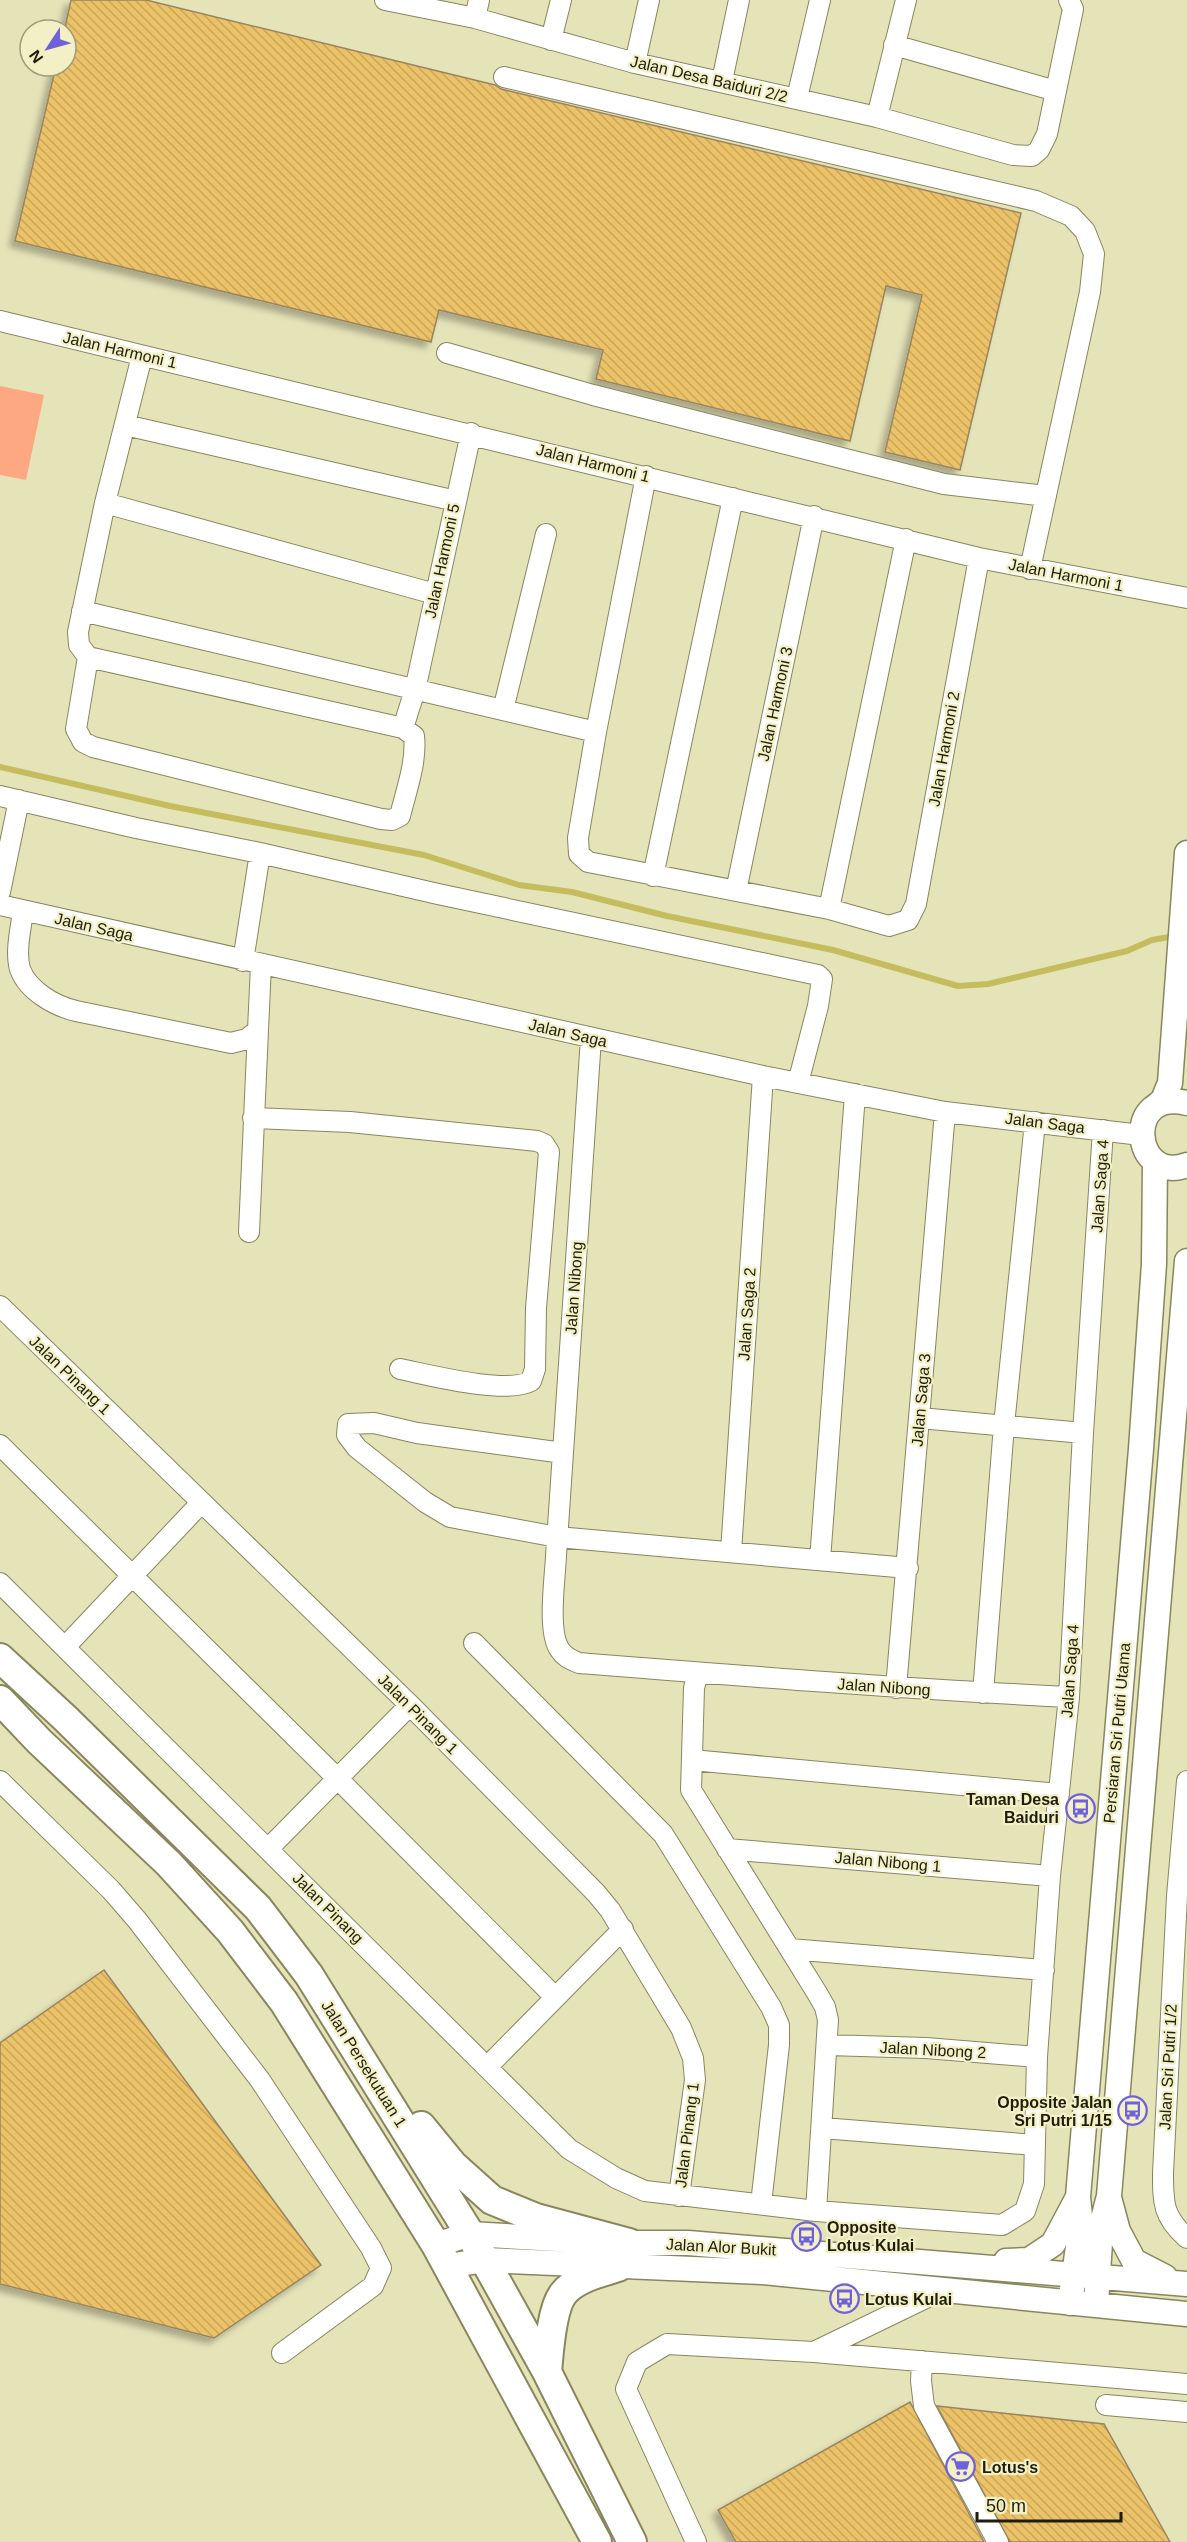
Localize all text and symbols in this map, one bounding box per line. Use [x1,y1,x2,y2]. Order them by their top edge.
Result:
north arrow [18,18,78,78]
text: N [26,47,47,66]
street label: Jalan Desa Baiduri 2/2 [629,53,789,105]
street label: Jalan Harmoni 1 [61,329,179,371]
street label: Jalan Harmoni 1 [534,441,652,485]
street label: Jalan Harmoni 5 [422,502,462,620]
street label: Jalan Harmoni 1 [1007,556,1125,594]
street label: Jalan Harmoni 3 [755,645,795,763]
street label: Jalan Harmoni 2 [926,690,963,808]
street label: Jalan Saga [53,910,135,944]
street label: Jalan Saga [527,1016,609,1050]
street label: Jalan Saga [1004,1110,1086,1136]
street label: Jalan Saga 4 [1088,1139,1112,1233]
street label: Jalan Nibong [562,1241,586,1335]
street label: Jalan Saga 2 [735,1267,759,1361]
street label: Jalan Pinang 1 [26,1332,114,1418]
street label: Jalan Saga 3 [908,1353,934,1447]
street label: Jalan Saga 4 [1058,1624,1082,1718]
street label: Persiaran Sri Putri Utama [1101,1642,1133,1824]
street label: Jalan Pinang 1 [375,1671,462,1758]
street label: Jalan Nibong [837,1675,931,1699]
place label: Taman Desa Baiduri [966,1791,1059,1826]
bus stop icon: Taman Desa Baiduri [1064,1792,1096,1824]
street label: Jalan Nibong 1 [834,1849,942,1875]
street label: Jalan Pinang [289,1869,367,1947]
street label: Jalan Persekutuan 1 [318,1998,410,2130]
street label: Jalan Sri Putri 1/2 [1156,2003,1180,2130]
street label: Jalan Nibong 2 [879,2039,987,2061]
street label: Jalan Pinang 1 [672,2081,702,2189]
place label: Opposite Jalan Sri Putri 1/15 [997,2094,1112,2129]
bus stop icon: Opposite Jalan Sri Putri 1/15 [1117,2095,1149,2127]
place label: Opposite Lotus Kulai [827,2219,914,2254]
bus stop icon: Opposite Lotus Kulai [790,2220,822,2252]
street label: Jalan Alor Bukit [665,2236,777,2258]
bus stop icon: Lotus Kulai [828,2283,860,2315]
place label: Lotus Kulai [865,2291,952,2308]
supermarket icon: Lotus's [945,2451,977,2483]
place label: Lotus's [982,2459,1038,2476]
scale bar [977,2485,1121,2523]
text: 50 m [986,2496,1026,2516]

